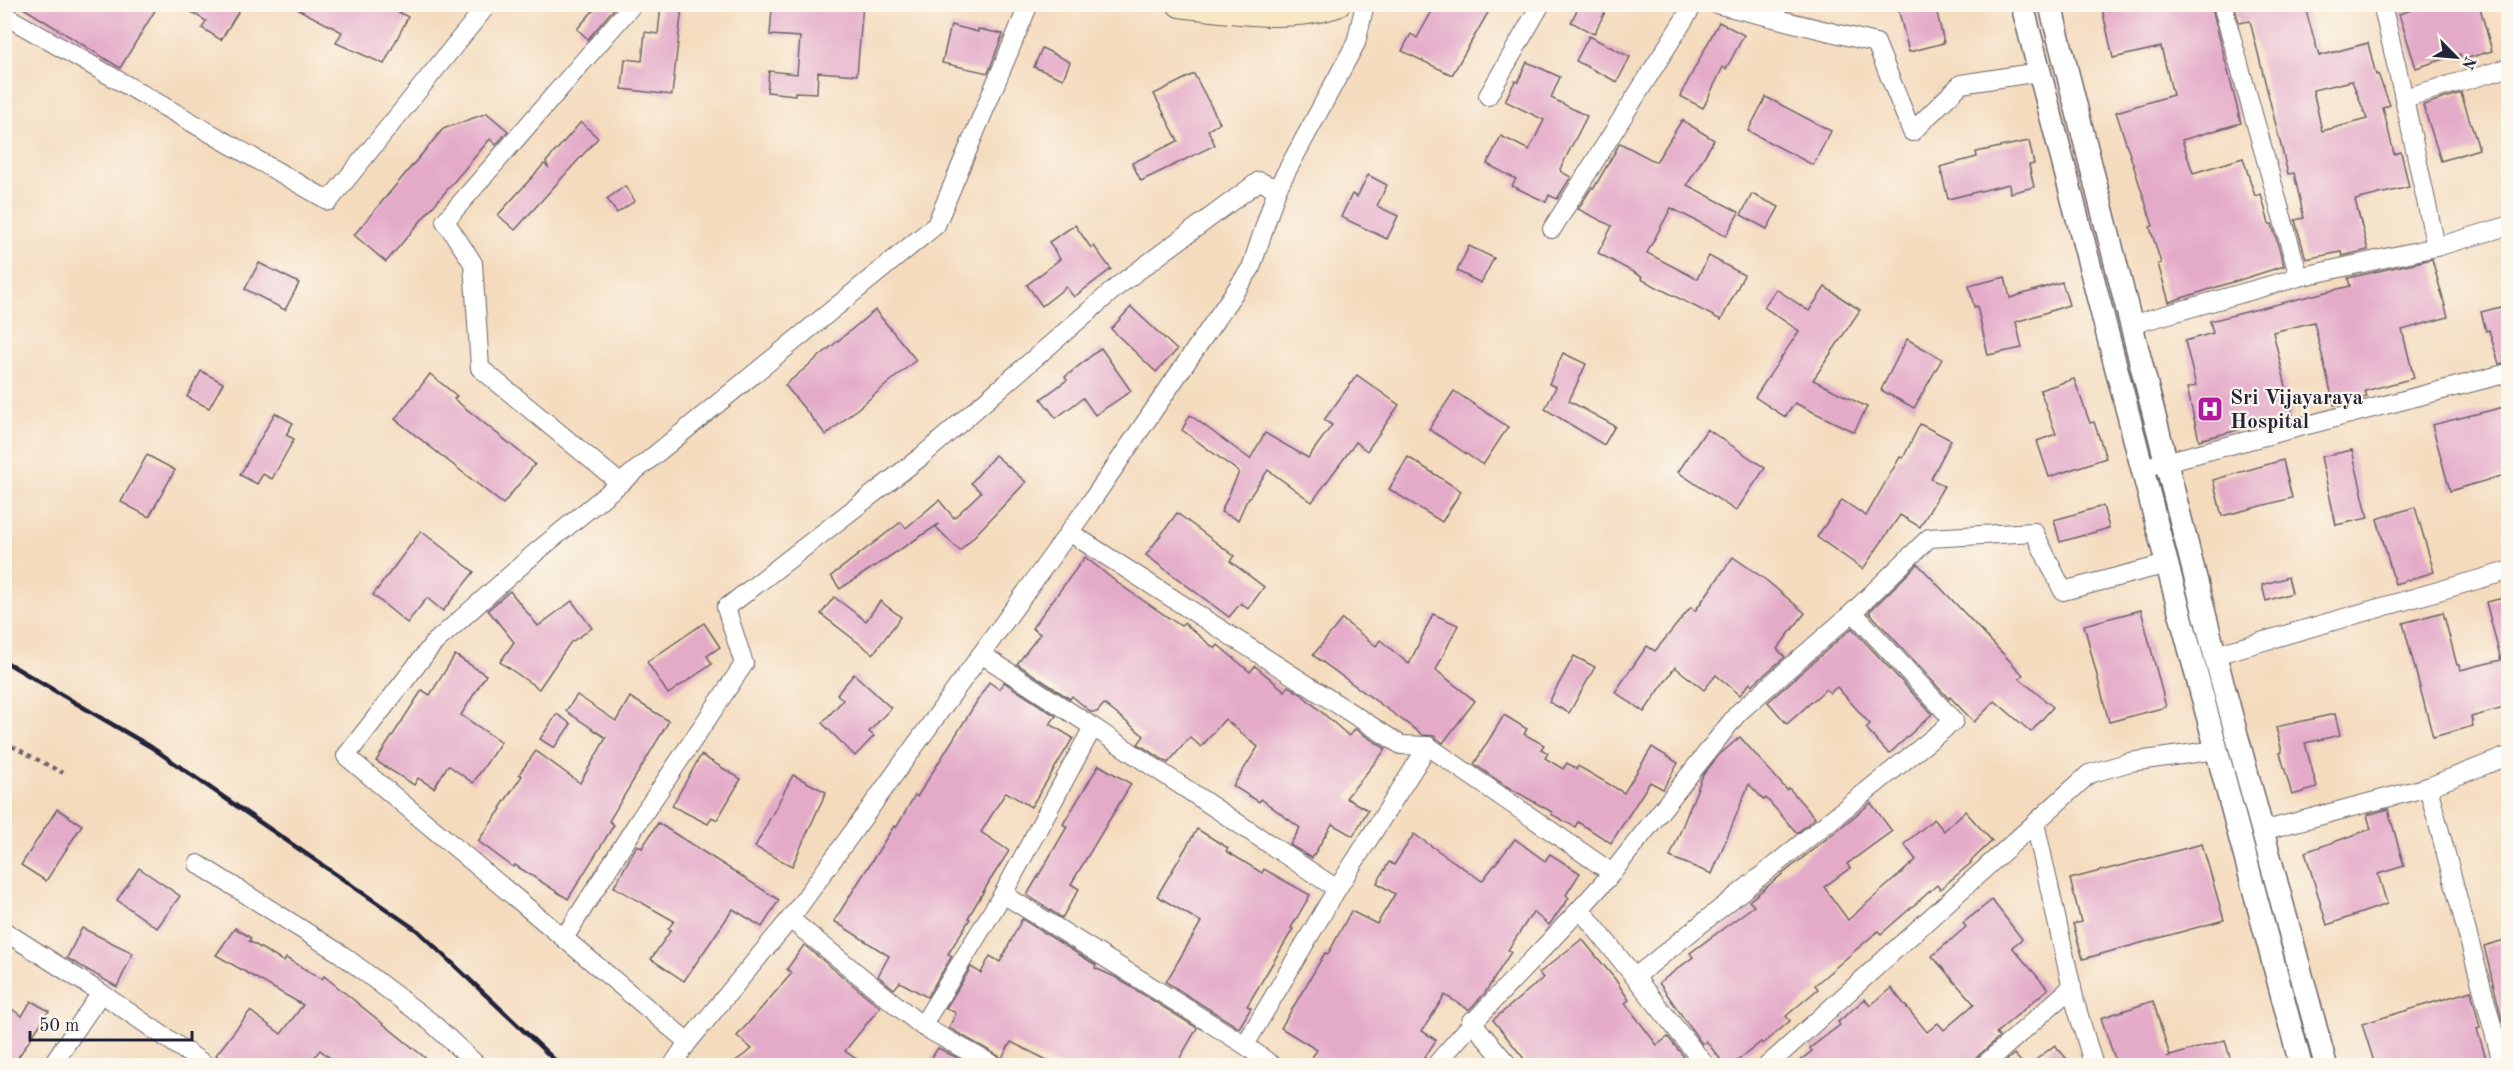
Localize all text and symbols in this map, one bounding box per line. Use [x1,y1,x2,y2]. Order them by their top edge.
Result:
north arrow [2426,27,2486,87]
text: N [2458,54,2478,72]
place label: Sri Vijayaraya Hospital [2230,388,2363,433]
hospital icon: Sri Vijayaraya Hospital [2195,394,2225,424]
scale bar [30,1004,192,1042]
text: 50 m [39,1017,79,1035]

